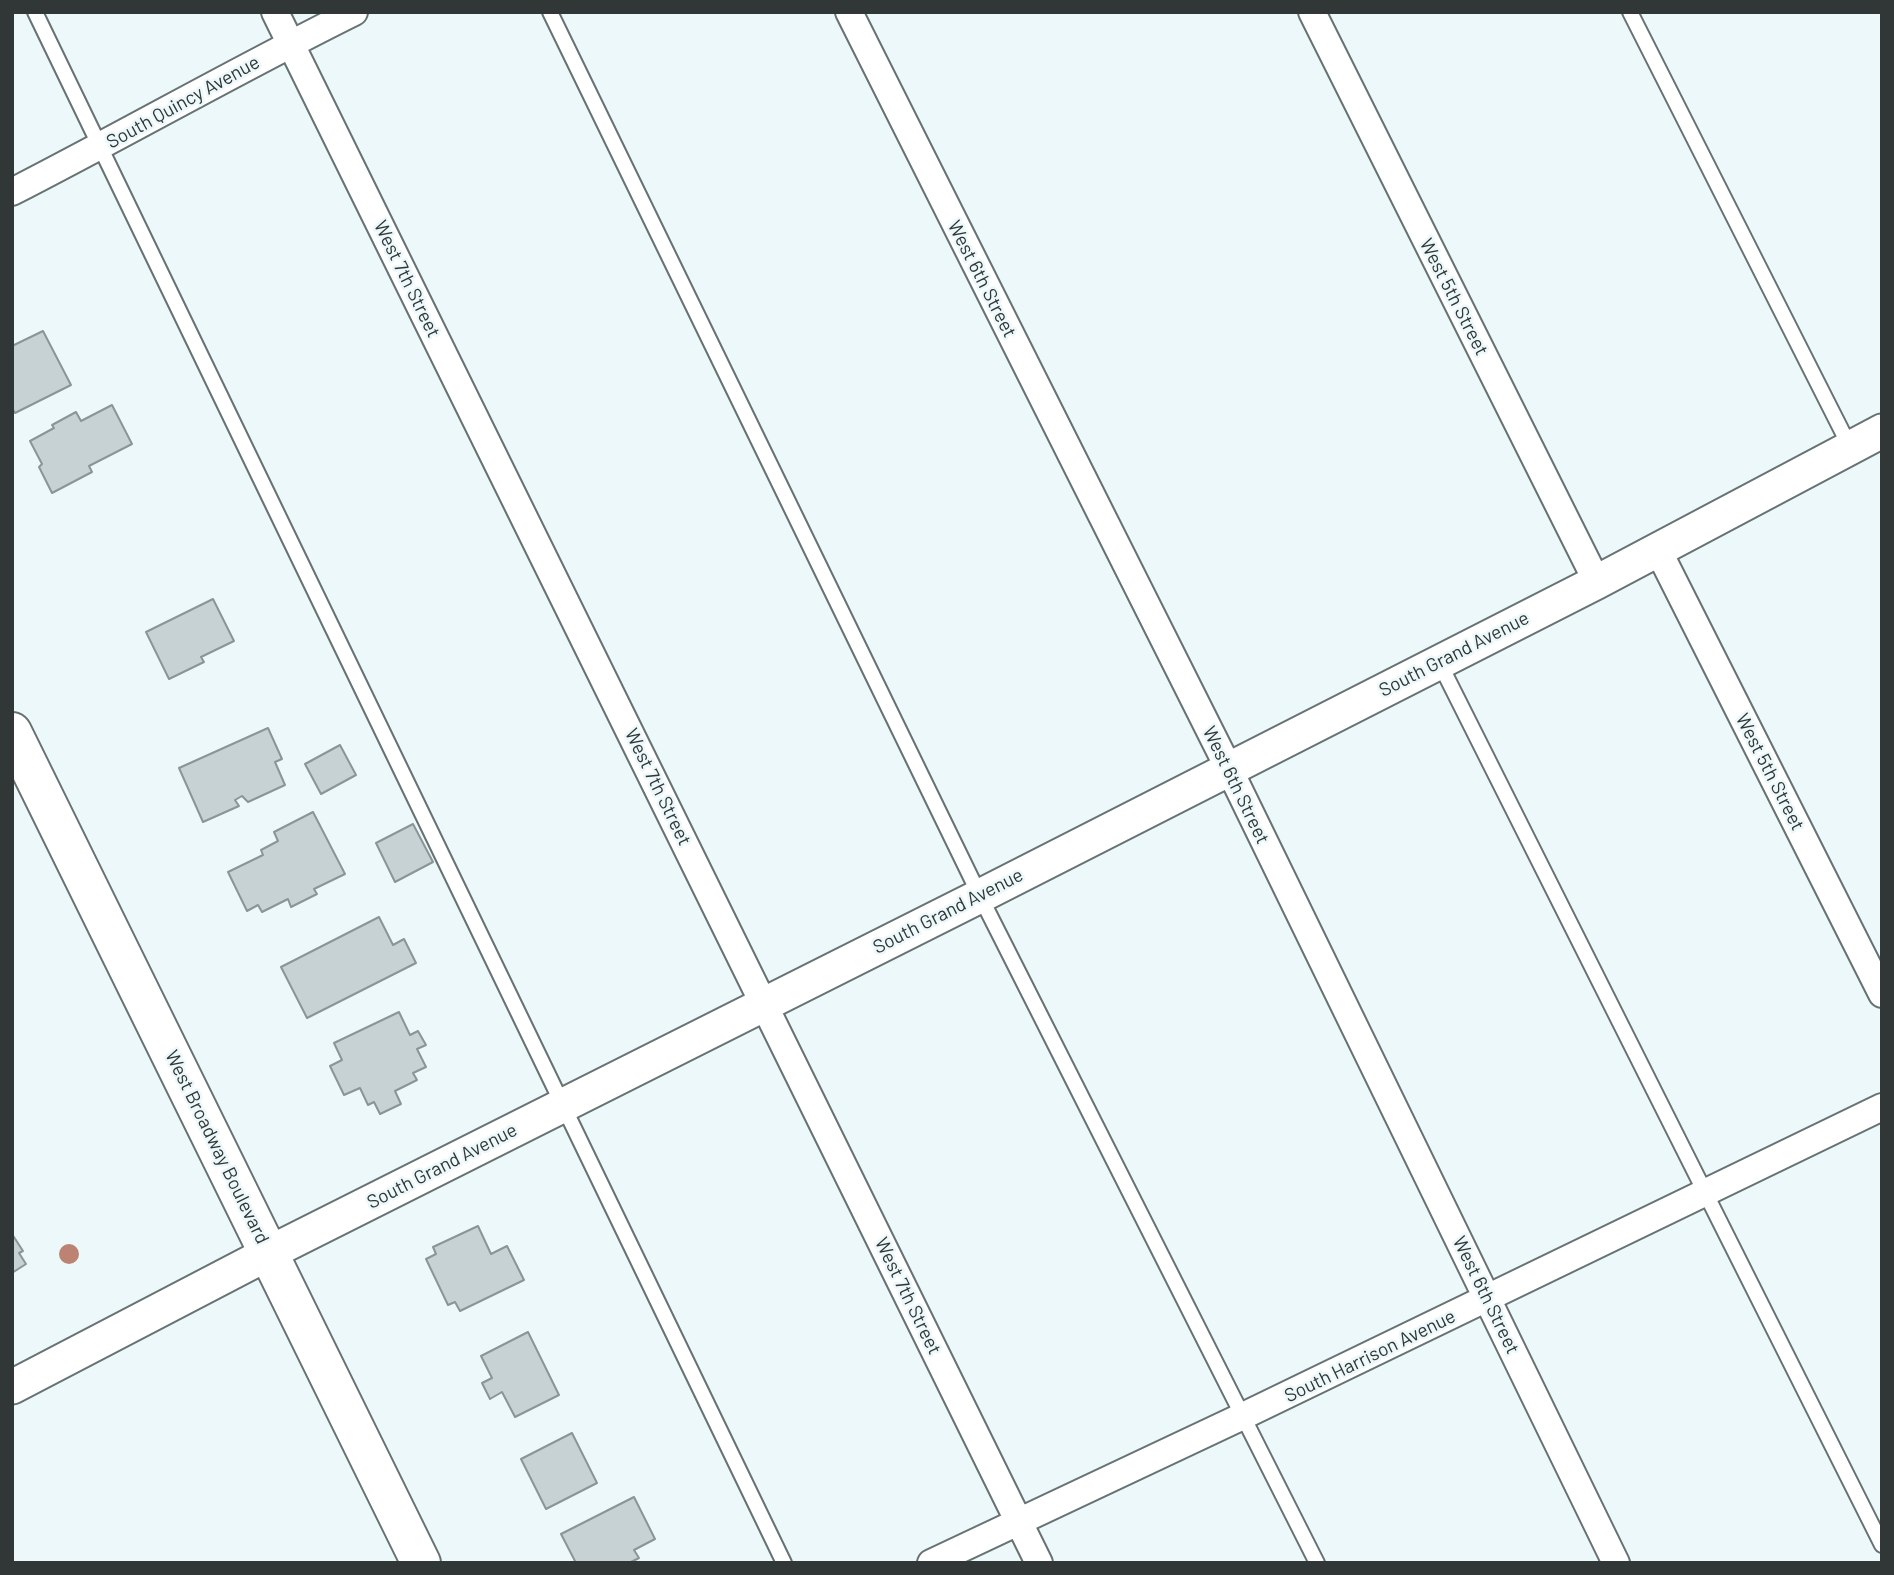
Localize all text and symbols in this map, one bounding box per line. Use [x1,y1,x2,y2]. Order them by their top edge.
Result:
street label: South Quincy Avenue [103,50,263,154]
street label: West 7th Street [369,217,445,341]
street label: West 6th Street [943,217,1021,341]
street label: West 5th Street [1415,235,1493,359]
street label: South Grand Avenue [1375,606,1533,702]
street label: West 5th Street [1731,710,1809,834]
street label: West 6th Street [1198,722,1274,848]
street label: West 7th Street [620,725,696,849]
street label: South Grand Avenue [869,863,1027,959]
street label: West Broadway Boulevard [160,1046,274,1248]
street label: South Grand Avenue [363,1118,521,1214]
street label: West 6th Street [1448,1232,1524,1358]
street label: West 7th Street [870,1234,946,1358]
street label: South Harrison Avenue [1281,1305,1459,1407]

